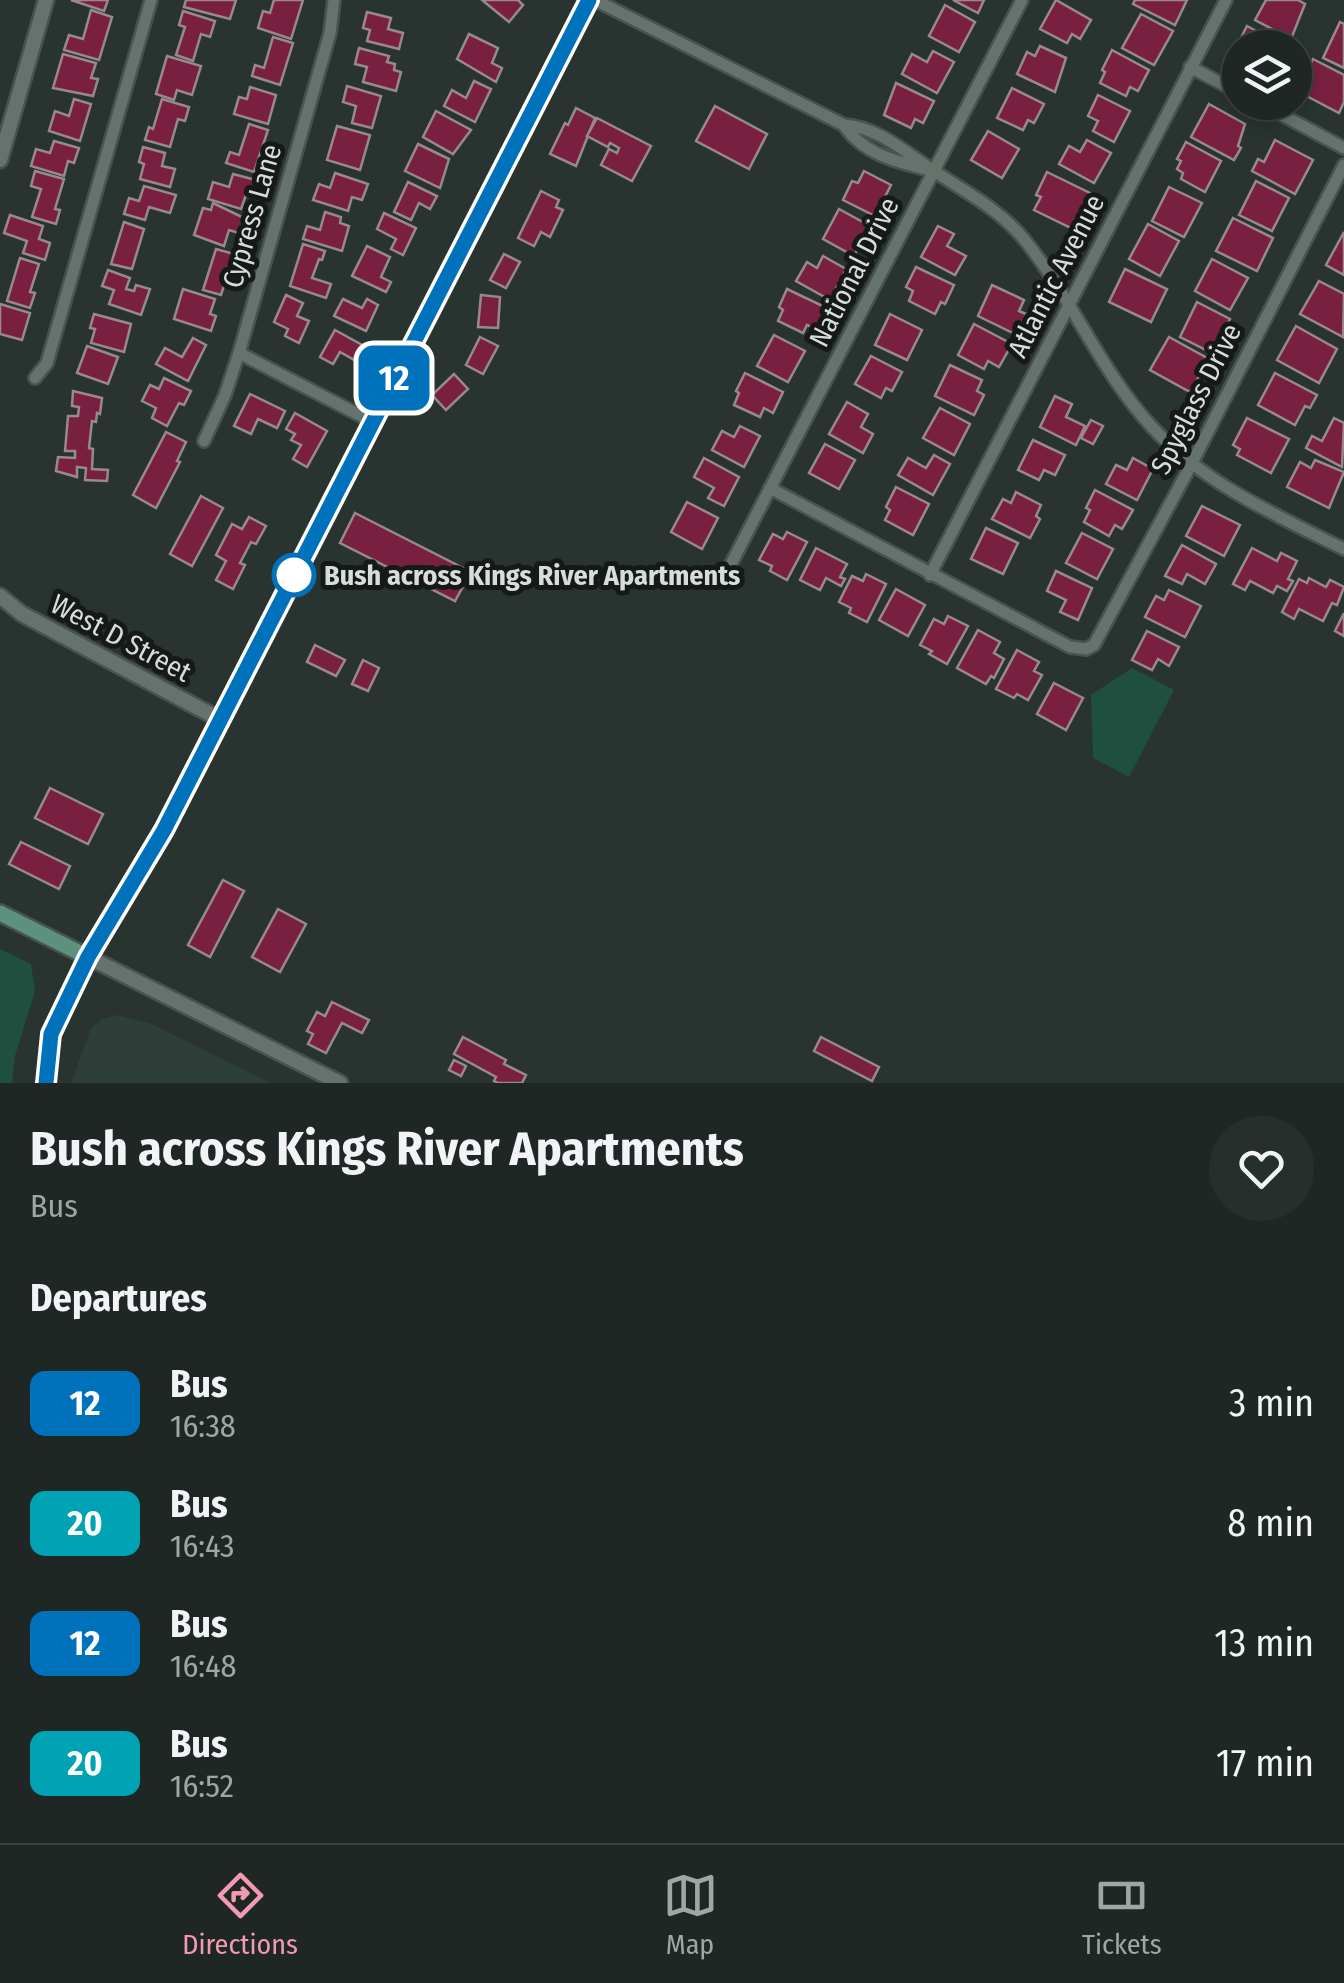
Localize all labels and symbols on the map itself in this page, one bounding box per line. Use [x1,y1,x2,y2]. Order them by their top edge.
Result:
street label: Cypress Lane [216,140,288,292]
street label: Atlantic Avenue [1001,189,1111,363]
street label: National Drive [802,192,906,352]
street label: Spyglass Drive [1144,318,1248,480]
line badge: 12 [349,346,439,410]
marker: Bush across Kings River Apartments [273,554,315,596]
place label: Bush across Kings River Apartments [324,559,740,592]
street label: West D Street [45,587,197,689]

